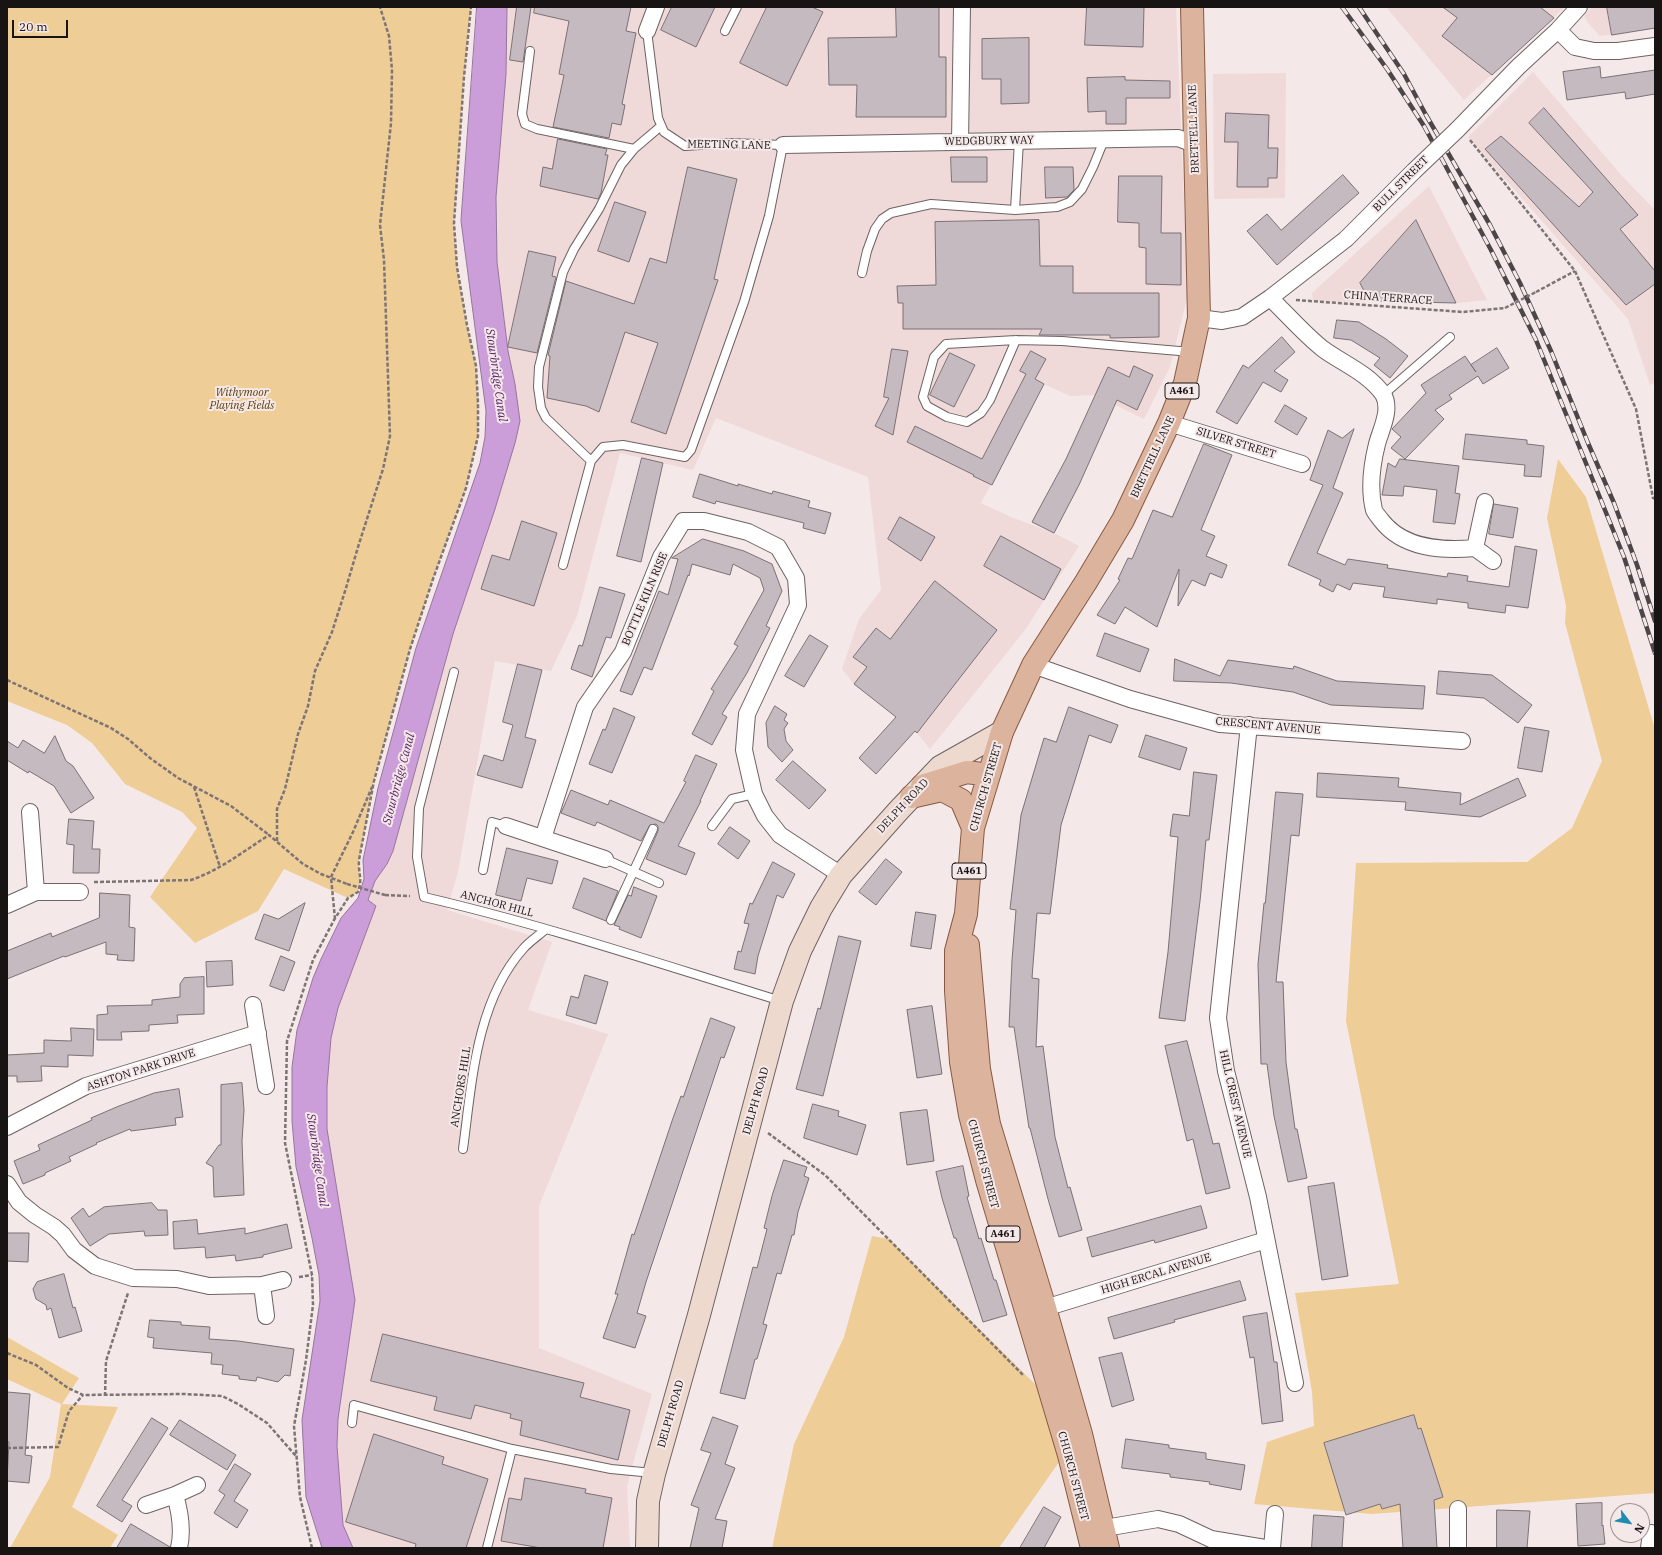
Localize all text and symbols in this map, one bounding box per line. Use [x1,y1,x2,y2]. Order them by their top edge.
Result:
scale bar [14,12,70,38]
text: 20 m [19,19,48,34]
street label: BRETTELL LANE [1186,84,1202,174]
street label: WEDGBURY WAY [944,134,1034,148]
street label: MEETING LANE [687,138,771,152]
street label: BULL STREET [1370,153,1432,215]
street label: CHINA TERRACE [1343,288,1433,308]
water label: Stourbridge Canal [482,327,510,423]
road number: A461 [1165,383,1199,399]
park label: Withymoor Playing Fields [210,386,274,412]
street label: BRETTELL LANE [1128,414,1178,500]
street label: SILVER STREET [1195,425,1277,461]
street label: BOTTLE KILN RISE [619,550,671,648]
street label: CRESCENT AVENUE [1215,715,1321,737]
water label: Stourbridge Canal [380,732,418,826]
street label: CHURCH STREET [967,741,1005,833]
street label: DELPH ROAD [874,776,932,836]
road number: A461 [952,863,986,879]
street label: ANCHOR HILL [459,888,535,920]
street label: ASHTON PARK DRIVE [85,1046,197,1094]
street label: ANCHORS HILL [448,1046,474,1128]
street label: HILL CREST AVENUE [1216,1049,1254,1159]
street label: DELPH ROAD [740,1066,772,1136]
water label: Stourbridge Canal [303,1112,331,1208]
street label: CHURCH STREET [965,1118,1001,1210]
road number: A461 [986,1226,1020,1242]
street label: HIGH ERCAL AVENUE [1099,1251,1213,1297]
street label: DELPH ROAD [655,1379,687,1449]
street label: CHURCH STREET [1055,1430,1091,1522]
north arrow [1610,1503,1650,1543]
text: N [1631,1521,1648,1536]

